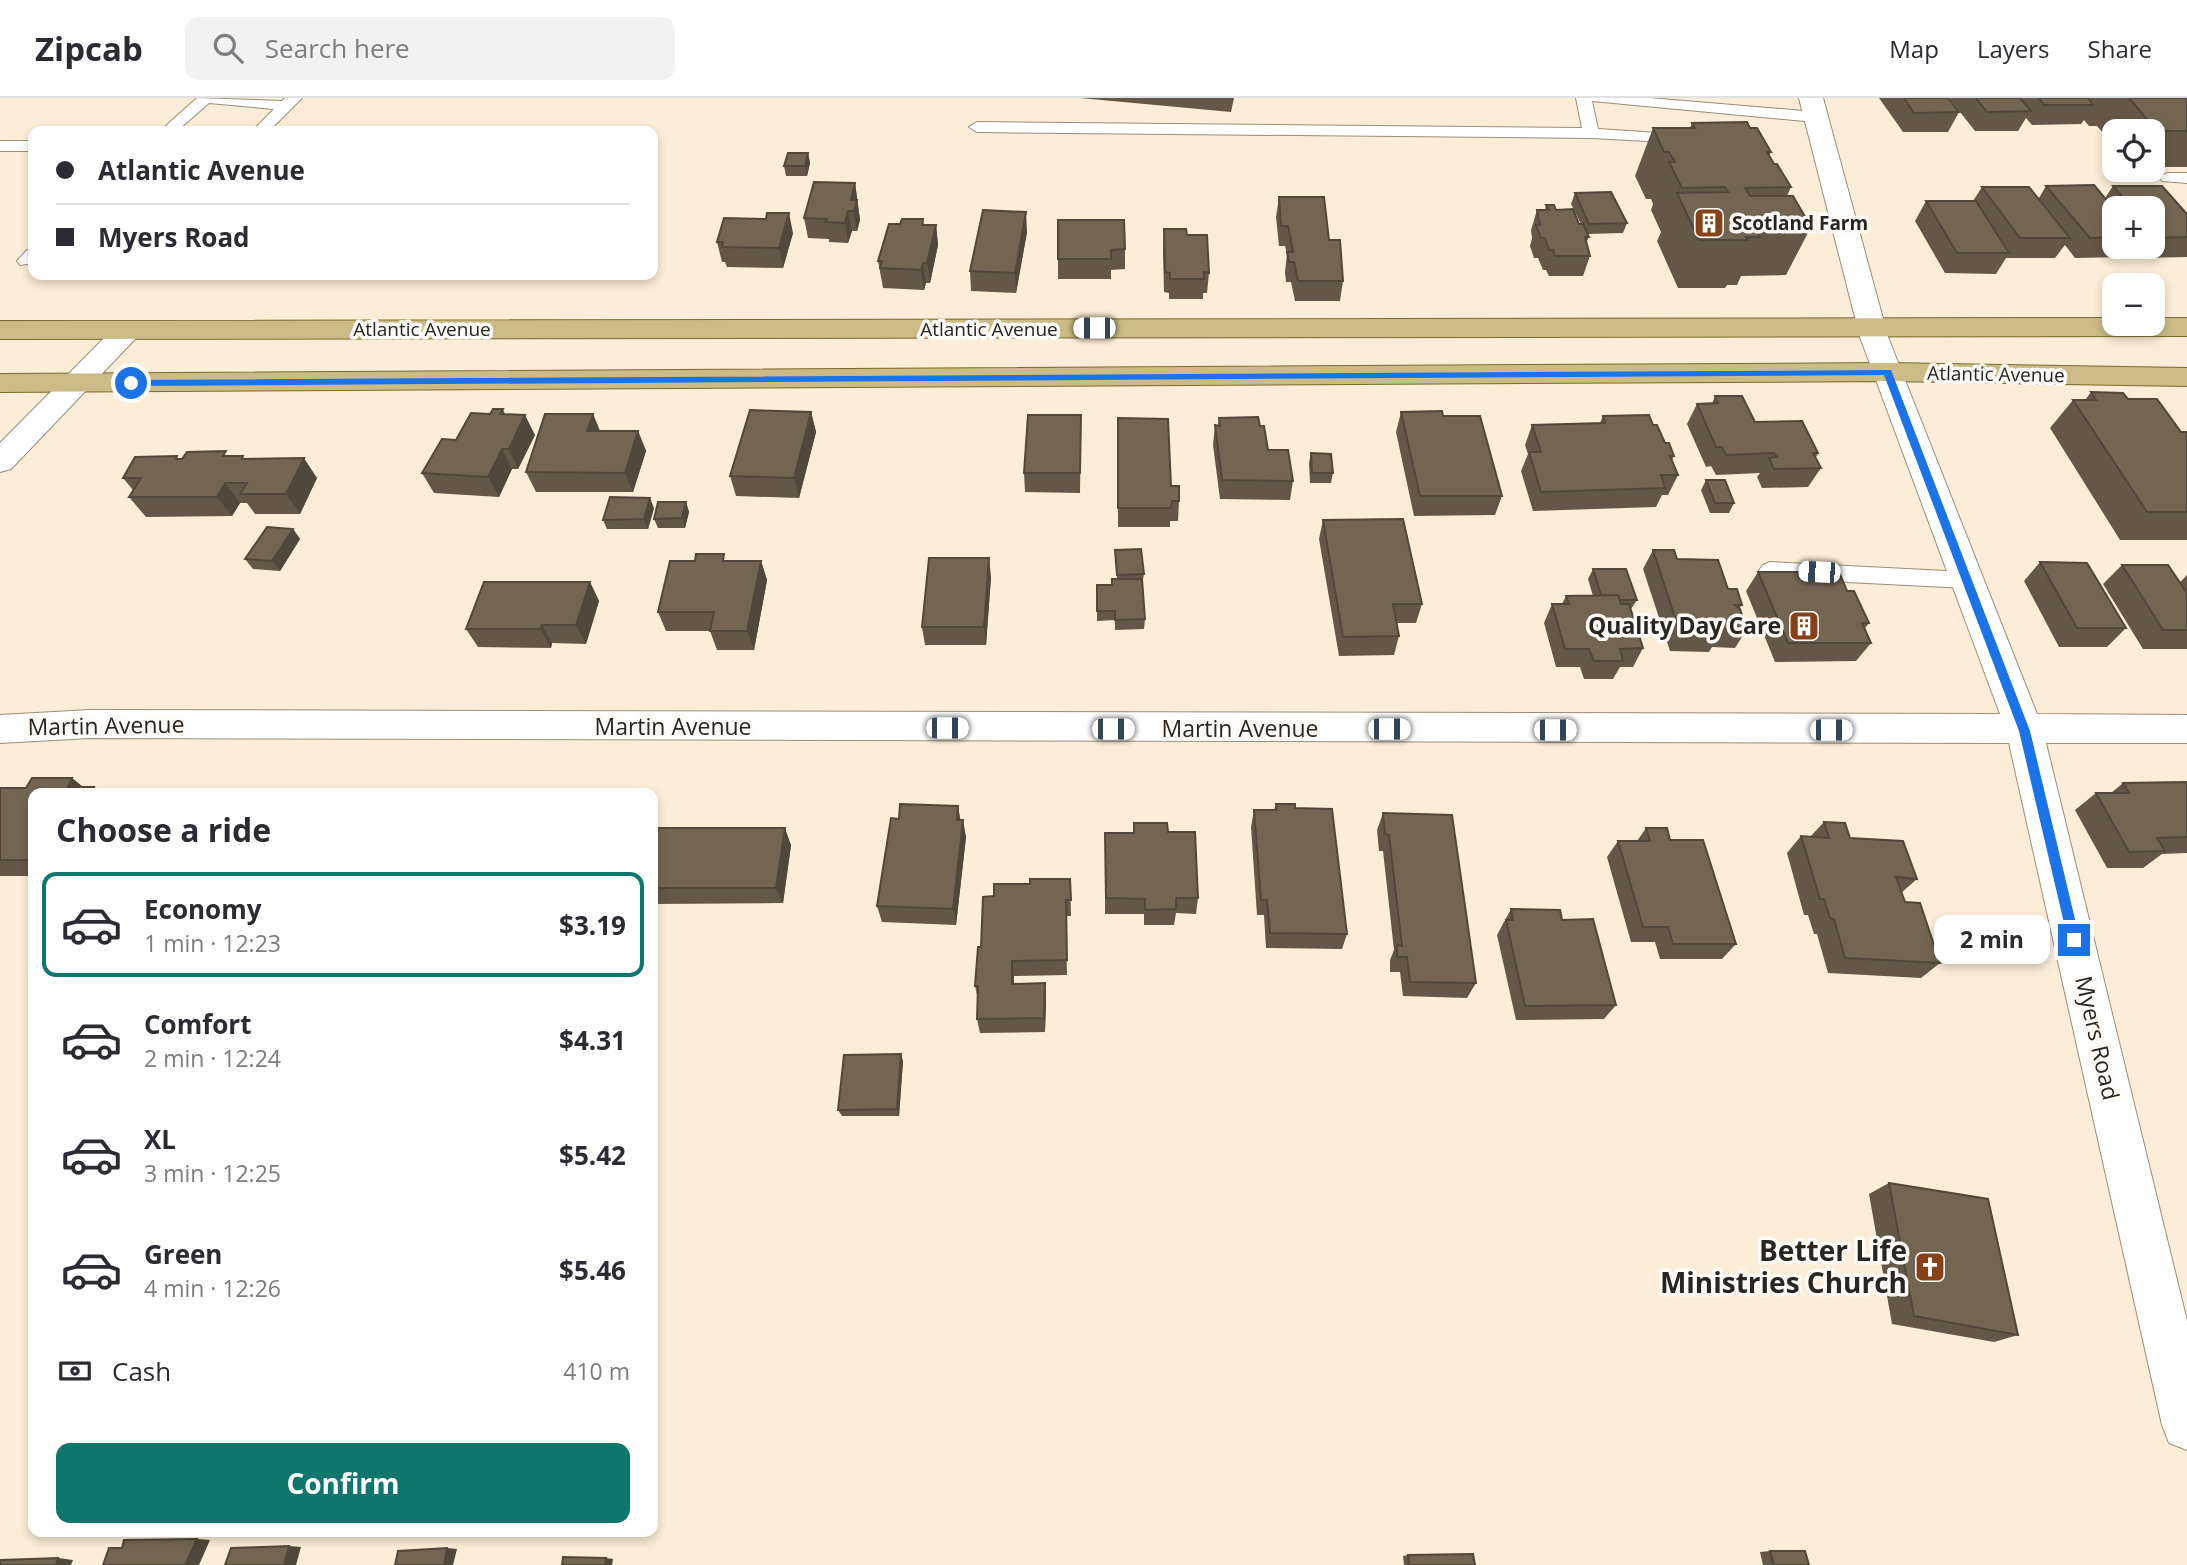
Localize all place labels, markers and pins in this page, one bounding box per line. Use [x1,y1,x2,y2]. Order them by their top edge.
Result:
building icon: Scotland Farm [1692,206,1726,240]
place label: Scotland Farm [1732,210,1868,236]
place label: Quality Day Care [1588,609,1781,641]
building icon: Quality Day Care [1787,609,1821,643]
place label: Better Life Ministries Church [1660,1231,1907,1301]
church icon: Better Life Ministries Church [1913,1250,1947,1284]

